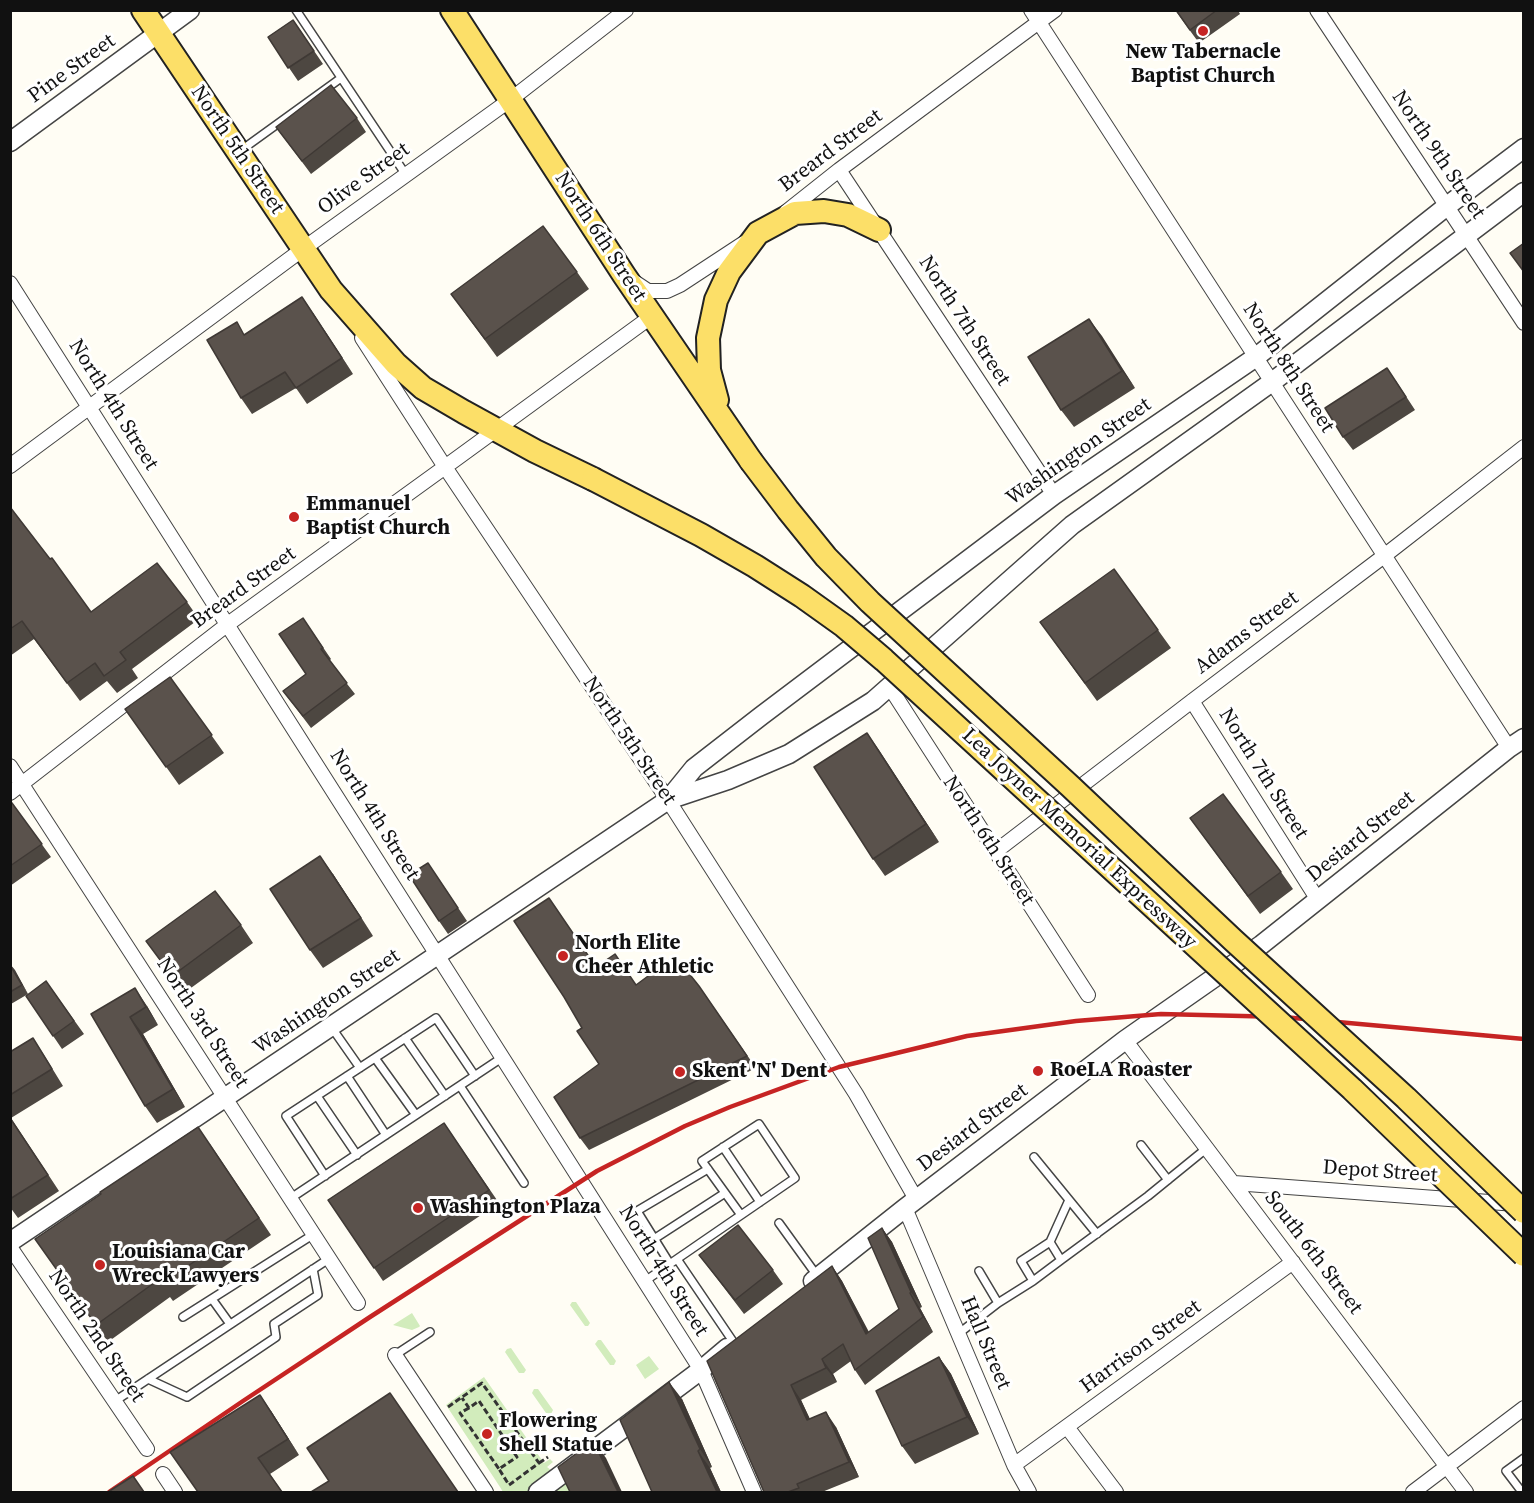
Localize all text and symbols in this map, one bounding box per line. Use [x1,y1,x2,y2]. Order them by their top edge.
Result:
marker: New Tabernacle Baptist Church [1196,24,1210,38]
street label: Pine Street [24,29,120,109]
place label: New Tabernacle Baptist Church [1125,40,1281,90]
street label: North 5th Street [185,81,289,219]
street label: North 9th Street [1386,86,1490,224]
street label: Breard Street [774,104,888,198]
street label: Olive Street [313,137,415,221]
street label: North 6th Street [549,167,651,307]
street label: North 7th Street [913,251,1015,391]
street label: North 8th Street [1237,298,1339,438]
street label: North 4th Street [63,335,163,475]
street label: Washington Street [1002,393,1156,511]
place label: Emmanuel Baptist Church [306,492,450,542]
marker: Emmanuel Baptist Church [287,510,301,524]
street label: Breard Street [187,542,301,634]
street label: Adams Street [1190,586,1304,680]
street label: North 5th Street [577,672,681,810]
street label: North 7th Street [1213,704,1313,844]
street label: Lea Joyner Memorial Expressway [956,723,1202,955]
street label: North 4th Street [324,745,424,885]
street label: North 6th Street [937,771,1039,911]
street label: Desiard Street [1302,786,1420,888]
place label: North Elite Cheer Athletic [575,931,714,981]
street label: Washington Street [249,944,405,1060]
marker: North Elite Cheer Athletic [556,949,570,963]
street label: North 3rd Street [150,953,254,1093]
place label: RoeLA Roaster [1050,1058,1192,1084]
place label: Skent 'N' Dent [692,1059,827,1085]
marker: RoeLA Roaster [1031,1064,1045,1078]
marker: Skent 'N' Dent [673,1065,687,1079]
street label: Desiard Street [913,1078,1033,1178]
street label: Depot Street [1322,1155,1438,1189]
street label: South 6th Street [1258,1186,1368,1320]
place label: Washington Plaza [430,1195,601,1221]
marker: Washington Plaza [411,1201,425,1215]
street label: North 4th Street [613,1201,713,1341]
place label: Louisiana Car Wreck Lawyers [112,1240,259,1290]
marker: Louisiana Car Wreck Lawyers [93,1258,107,1272]
street label: North 2nd Street [42,1265,150,1407]
street label: Hall Street [954,1293,1016,1393]
street label: Harrison Street [1076,1295,1206,1399]
place label: Flowering Shell Statue [499,1409,613,1459]
marker: Flowering Shell Statue [480,1427,494,1441]

